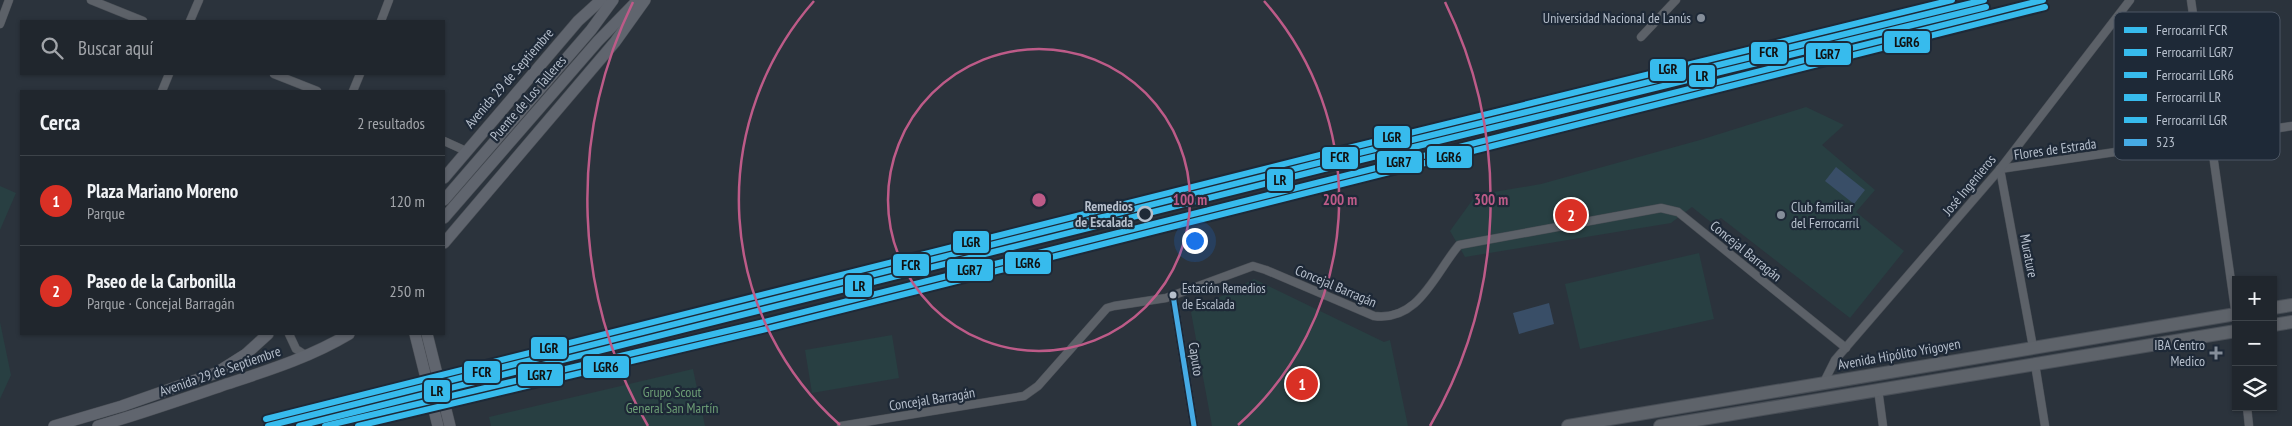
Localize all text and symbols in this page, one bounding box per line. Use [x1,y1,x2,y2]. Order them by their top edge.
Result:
place label: Universidad Nacional de Lanús [1543,9,1691,27]
marker: Universidad Nacional de Lanús [1695,12,1707,24]
legend [2114,12,2280,160]
search box [20,20,445,75]
text: Ferrocarril FCR [2156,21,2228,39]
street label: Avenida 29 de Septiembre [461,24,558,132]
line badge: LGR6 [1883,30,1931,54]
text: LGR6 [1894,33,1920,51]
icon: search [38,34,66,62]
text: Buscar aquí [78,36,153,60]
line badge: FCR [1750,41,1788,65]
line badge: LGR7 [1805,42,1852,66]
text: FCR [1759,43,1779,61]
text: Ferrocarril LGR7 [2156,43,2234,61]
text: LGR7 [1815,45,1841,63]
street label: Puente de Los Talleres [486,51,570,144]
line badge: LGR [1649,58,1687,82]
text: LGR [1659,60,1677,78]
line badge: LR [1688,64,1716,88]
text: Ferrocarril LGR6 [2156,66,2234,84]
text: LR [1696,67,1708,85]
text: Ferrocarril LR [2156,88,2222,106]
text: Cerca [40,109,80,136]
text: Ferrocarril LGR [2156,111,2228,129]
text: 2 resultados [357,113,425,133]
line badge: LGR [1373,125,1411,149]
text: LGR [1383,128,1401,146]
text: 523 [2156,133,2175,151]
street label: Flores de Estrada [2013,134,2097,164]
line badge: LGR6 [1426,145,1473,169]
line badge: FCR [1321,146,1359,170]
text: FCR [1330,148,1350,166]
text: LGR6 [1436,148,1462,166]
line badge: LGR7 [1376,150,1423,174]
street label: José Ingenieros [1938,151,2000,220]
text: LGR7 [1386,153,1412,171]
line badge: LR [1266,168,1294,192]
text: LR [1274,171,1286,189]
text: Plaza Mariano Moreno [87,179,238,203]
text: 100 m [1173,190,1207,209]
text: 200 m [1323,190,1357,209]
text: 300 m [1474,190,1508,209]
text: 1 [52,191,60,211]
text: 120 m [390,191,425,211]
centre of rings [1030,191,1048,209]
pin: 2 [1555,196,1587,234]
place label: Remedios de Escalada [1075,197,1133,231]
place label: Club familiar del Ferrocarril [1791,198,1860,232]
text: Parque [87,203,125,223]
marker: Remedios de Escalada [1137,206,1153,222]
marker: Club familiar del Ferrocarril [1775,209,1787,221]
street label: Concejal Barragán [1707,217,1785,285]
your location [1182,228,1208,254]
line badge: LGR [952,230,990,254]
text: LGR [962,233,980,251]
street label: Murature [2016,233,2042,280]
line badge: LGR6 [1004,251,1052,275]
line badge: FCR [892,253,930,277]
text: LGR6 [1015,254,1041,272]
text: FCR [901,256,921,274]
line badge: LGR7 [946,258,994,282]
text: LGR7 [957,261,983,279]
street label: Concejal Barragán [1293,261,1379,311]
text: Paseo de la Carbonilla [87,269,236,293]
line badge: LR [844,274,873,298]
map controls [2232,276,2277,411]
button: + [2232,276,2277,321]
text: LR [853,277,865,295]
place label: Estación Remedios de Escalada [1182,280,1266,313]
text: 2 [52,281,60,301]
text: 250 m [390,281,425,301]
marker: Estación Remedios de Escalada [1168,290,1178,300]
text: Parque · Concejal Barragán [87,293,234,313]
button: − [2232,321,2277,366]
street label: Avenida Hipólito Yrigoyen [1836,334,1962,374]
line badge: LGR [530,336,568,360]
place label: IBA Centro Medico [2154,336,2205,370]
text: LGR [540,339,558,357]
street label: Caputo [1184,341,1208,377]
street label: Avenida 29 de Septiembre [157,342,283,400]
marker: IBA Centro Medico [2209,346,2223,360]
line badge: LGR6 [582,355,630,379]
text: LGR6 [593,358,619,376]
line badge: FCR [463,360,501,384]
text: FCR [472,363,492,381]
line badge: LGR7 [517,363,564,387]
pin: 1 [1286,365,1318,403]
text: LGR7 [527,366,553,384]
button: layers [2232,366,2277,411]
line badge: LR [423,379,451,403]
text: LR [431,382,443,400]
park label: Grupo Scout General San Martín [626,383,718,417]
street label: Concejal Barragán [888,383,976,415]

